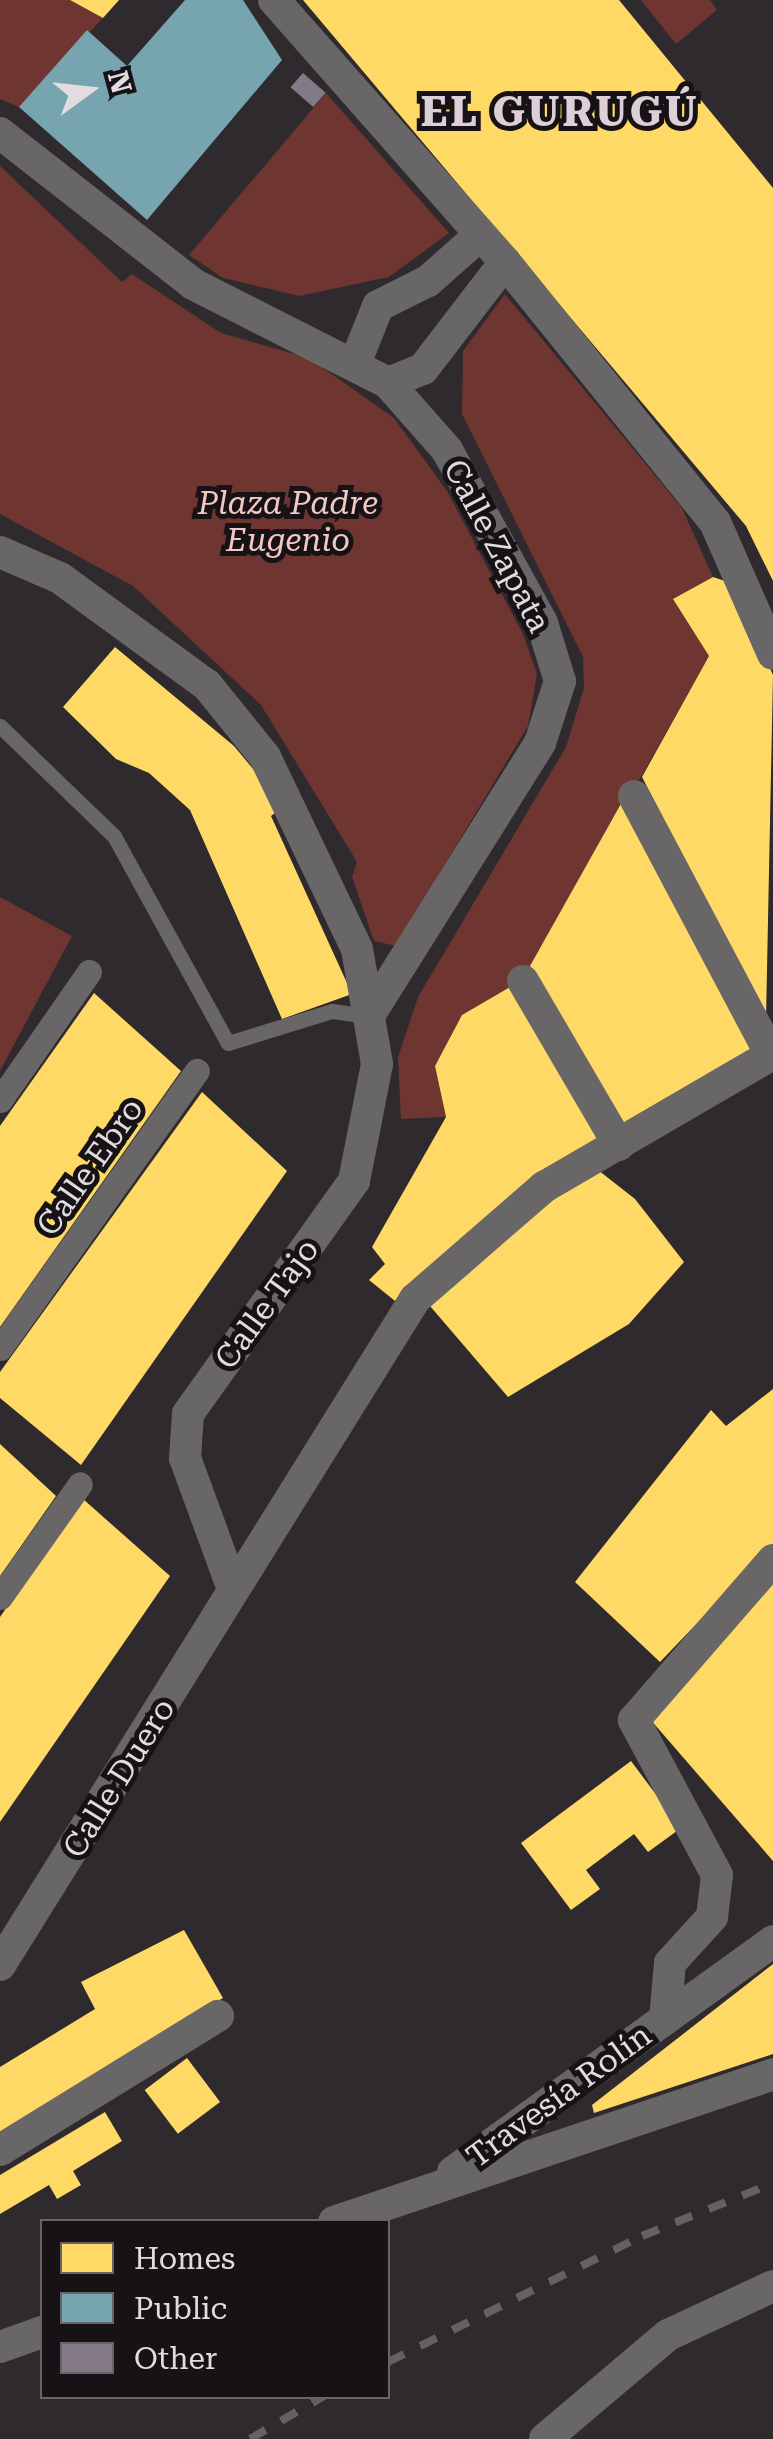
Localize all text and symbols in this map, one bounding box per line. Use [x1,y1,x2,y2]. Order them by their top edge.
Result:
north arrow [40,40,140,140]
text: N [101,67,138,97]
district label: EL GURUGÚ [421,87,699,137]
street label: Calle Zapata [435,453,559,639]
park label: Plaza Padre Eugenio [198,485,378,560]
street label: Calle Ebro [29,1091,151,1243]
street label: Calle Tajo [207,1231,327,1377]
street label: Calle Duero [55,1691,183,1865]
street label: Travesía Rolín [459,2016,659,2176]
legend [40,2219,390,2399]
text: Homes [134,2241,235,2276]
text: Public [134,2291,227,2326]
text: Other [134,2341,217,2376]

